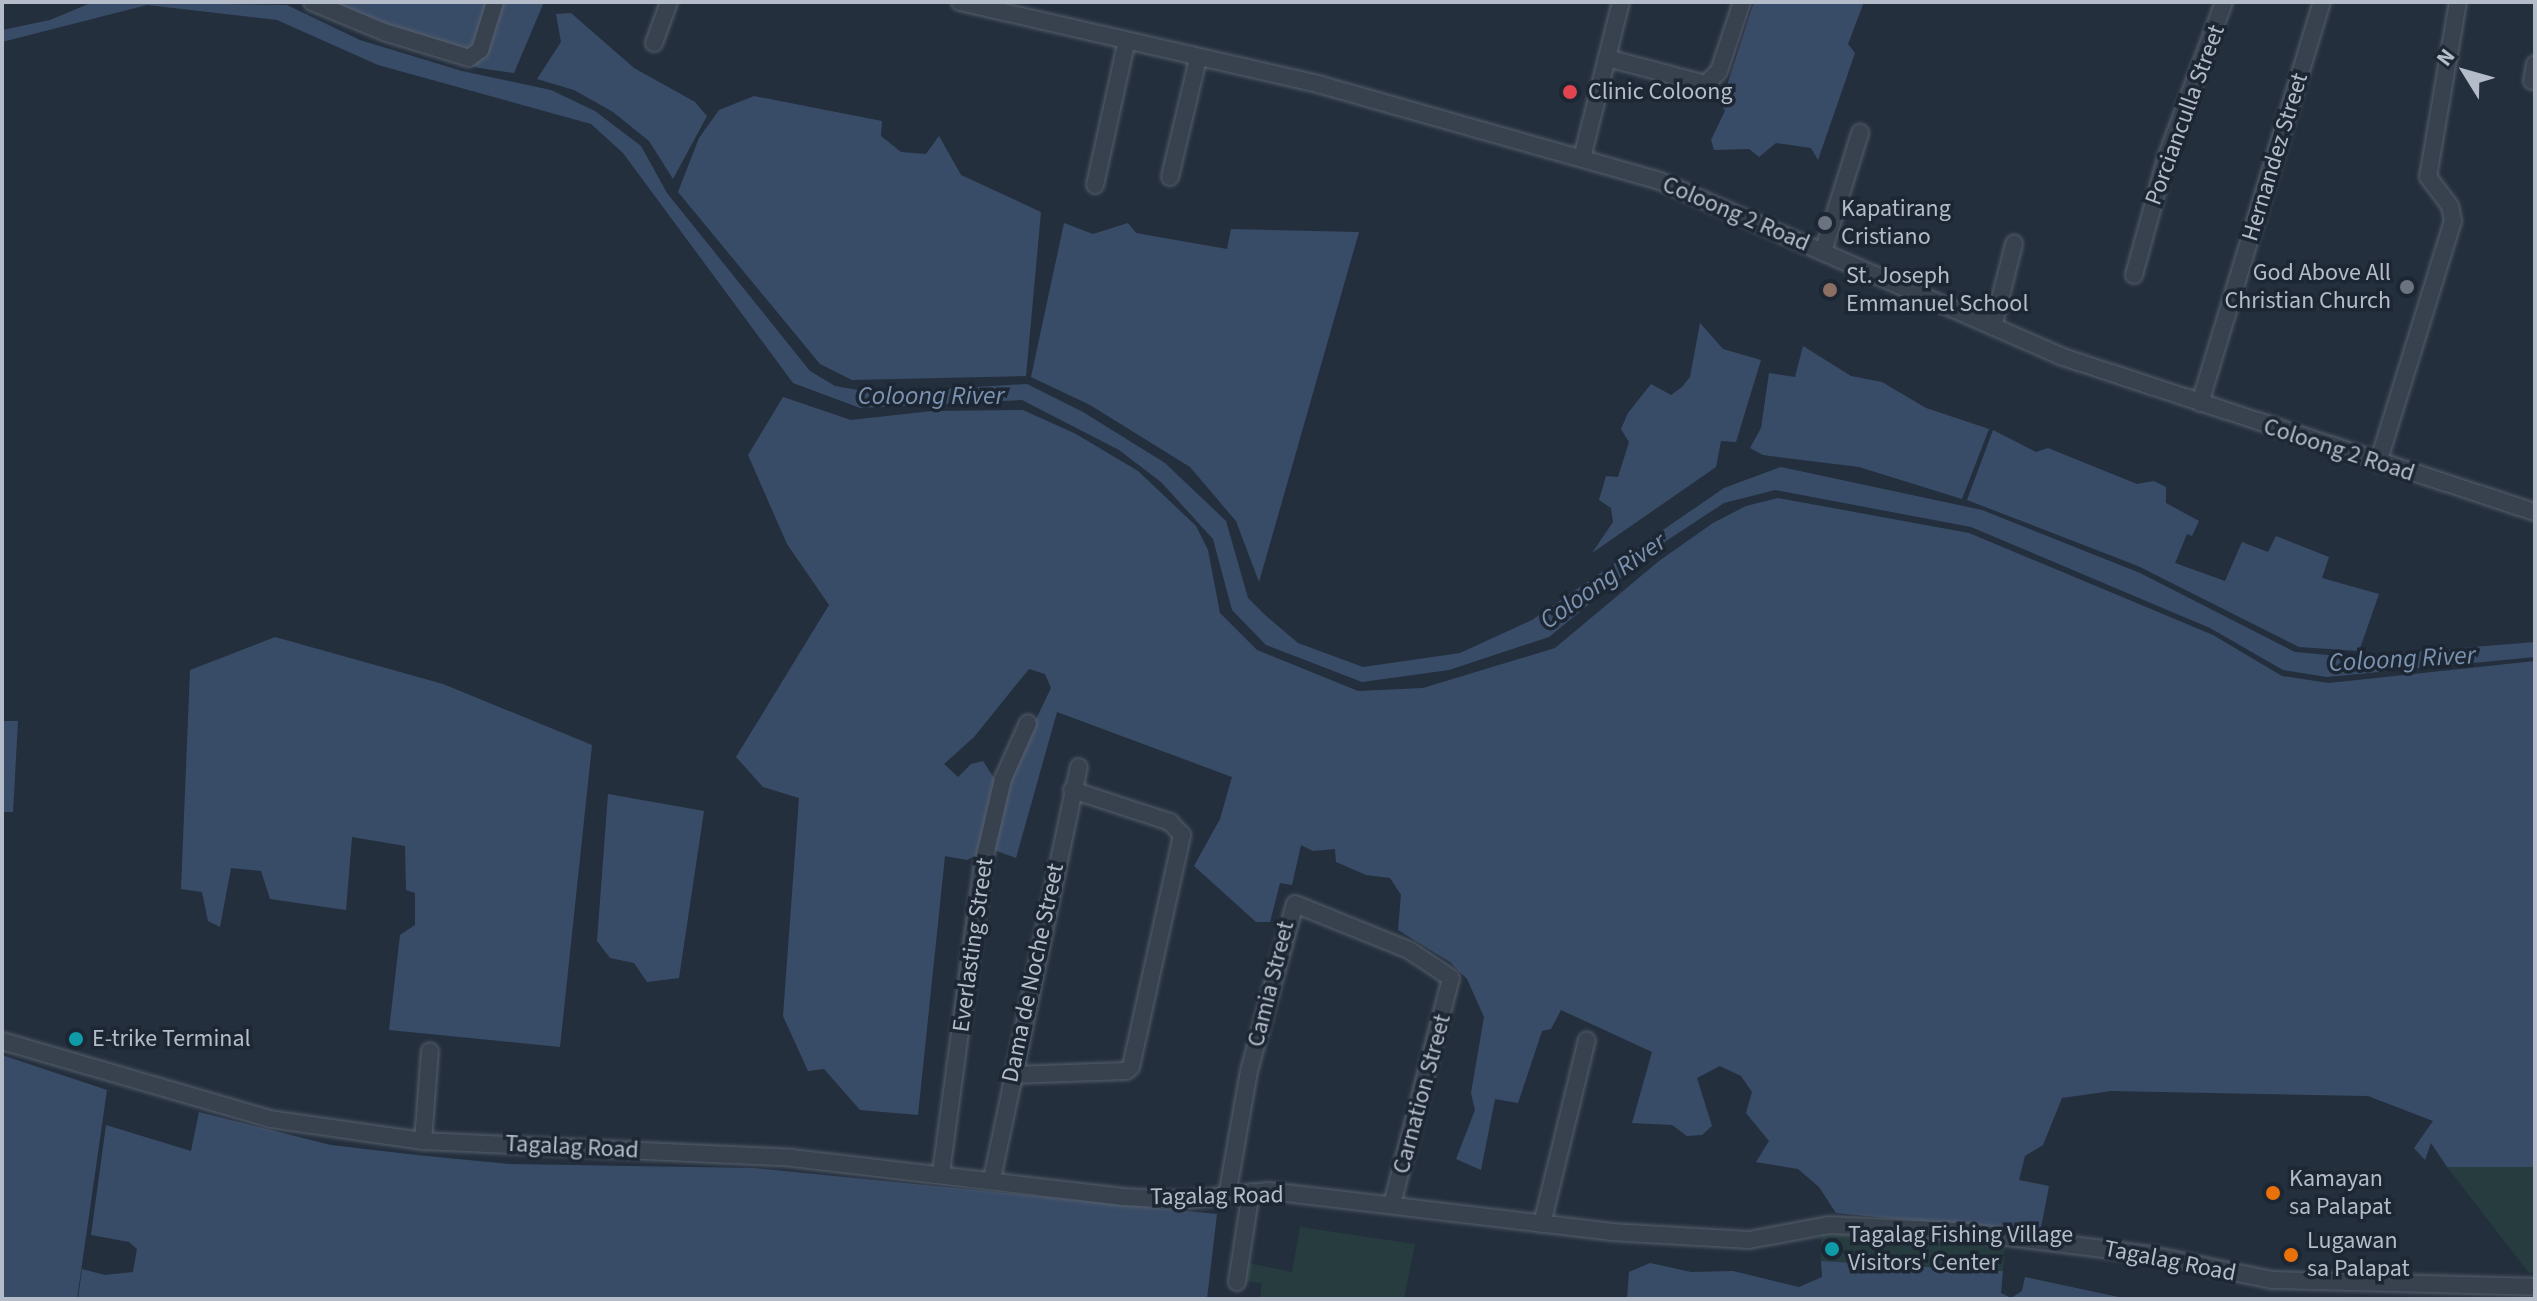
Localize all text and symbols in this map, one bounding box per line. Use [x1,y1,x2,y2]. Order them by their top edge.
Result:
street label: Porcianculla Street [2139,21,2231,209]
north arrow [2425,32,2505,112]
text: N [2429,42,2463,73]
street label: Hernandez Street [2236,69,2314,245]
place label: Clinic Coloong [1588,78,1733,106]
marker: Clinic Coloong [1559,81,1581,103]
street label: Coloong 2 Road [1658,170,1814,258]
place label: Kapatirang Cristiano [1841,195,1951,251]
marker: Kapatirang Cristiano [1816,214,1834,232]
place label: God Above All Christian Church [2224,259,2391,315]
place label: St. Joseph Emmanuel School [1846,262,2028,318]
marker: God Above All Christian Church [2398,278,2416,296]
marker: St. Joseph Emmanuel School [1821,281,1839,299]
water label: Coloong River [858,380,1004,412]
street label: Coloong 2 Road [2260,412,2418,488]
water label: Coloong River [1534,526,1672,636]
water label: Coloong River [2328,640,2476,678]
street label: Everlasting Street [947,856,999,1034]
street label: Dama de Noche Street [996,861,1070,1085]
street label: Camia Street [1241,918,1301,1050]
street label: Carnation Street [1387,1011,1457,1177]
place label: E-trike Terminal [92,1025,251,1053]
marker: E-trike Terminal [67,1030,85,1048]
street label: Tagalag Road [505,1129,639,1165]
place label: Kamayan sa Palapat [2289,1165,2392,1221]
street label: Tagalag Road [1150,1180,1284,1212]
marker: Kamayan sa Palapat [2264,1184,2282,1202]
place label: Tagalag Fishing Village Visitors' Center [1848,1221,2073,1277]
place label: Lugawan sa Palapat [2307,1227,2410,1283]
street label: Tagalag Road [2102,1234,2238,1288]
marker: Tagalag Fishing Village Visitors' Center [1823,1240,1841,1258]
marker: Lugawan sa Palapat [2282,1246,2300,1264]

